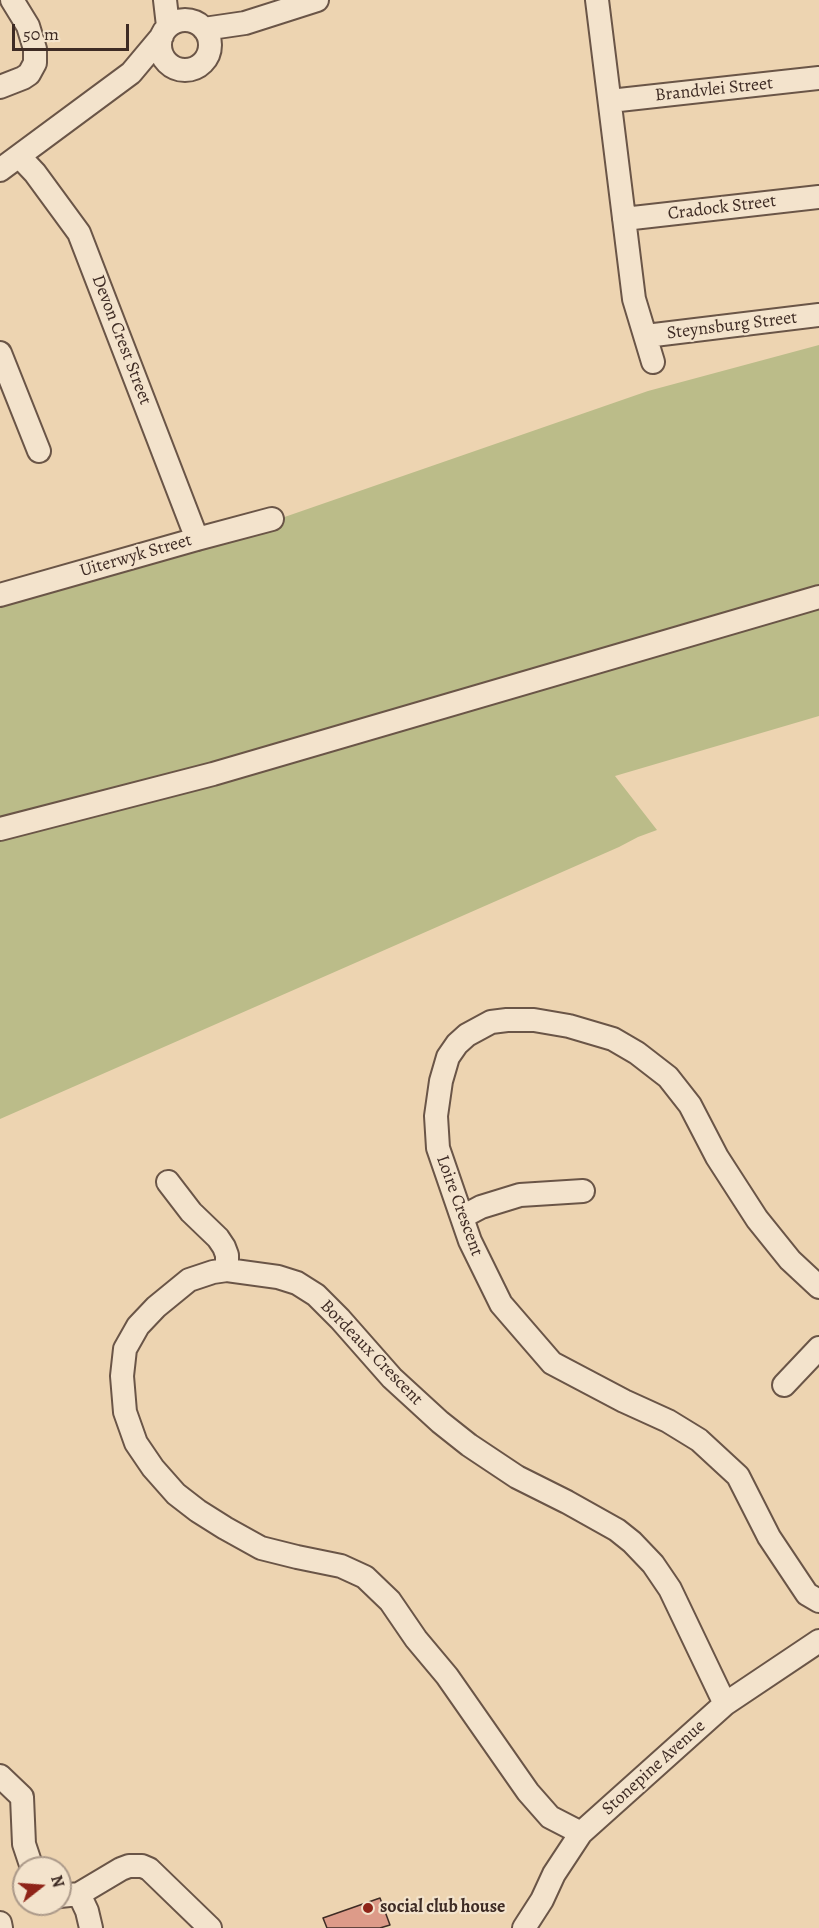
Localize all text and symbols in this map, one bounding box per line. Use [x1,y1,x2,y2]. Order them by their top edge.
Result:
scale bar [15,12,132,50]
text: 50 m [23,22,59,46]
street label: Brandvlei Street [654,73,774,107]
street label: Cradock Street [667,191,777,225]
street label: Devon Crest Street [86,272,156,408]
street label: Steynsburg Street [666,307,798,345]
street label: Uiterwyk Street [77,530,195,582]
street label: Loire Crescent [431,1153,487,1259]
street label: Bordeaux Crescent [315,1296,427,1410]
street label: Stonepine Avenue [598,1716,710,1820]
north arrow [12,1856,72,1916]
text: N [45,1873,70,1890]
place label: social club house [380,1897,505,1919]
marker: social club house [361,1901,375,1915]

